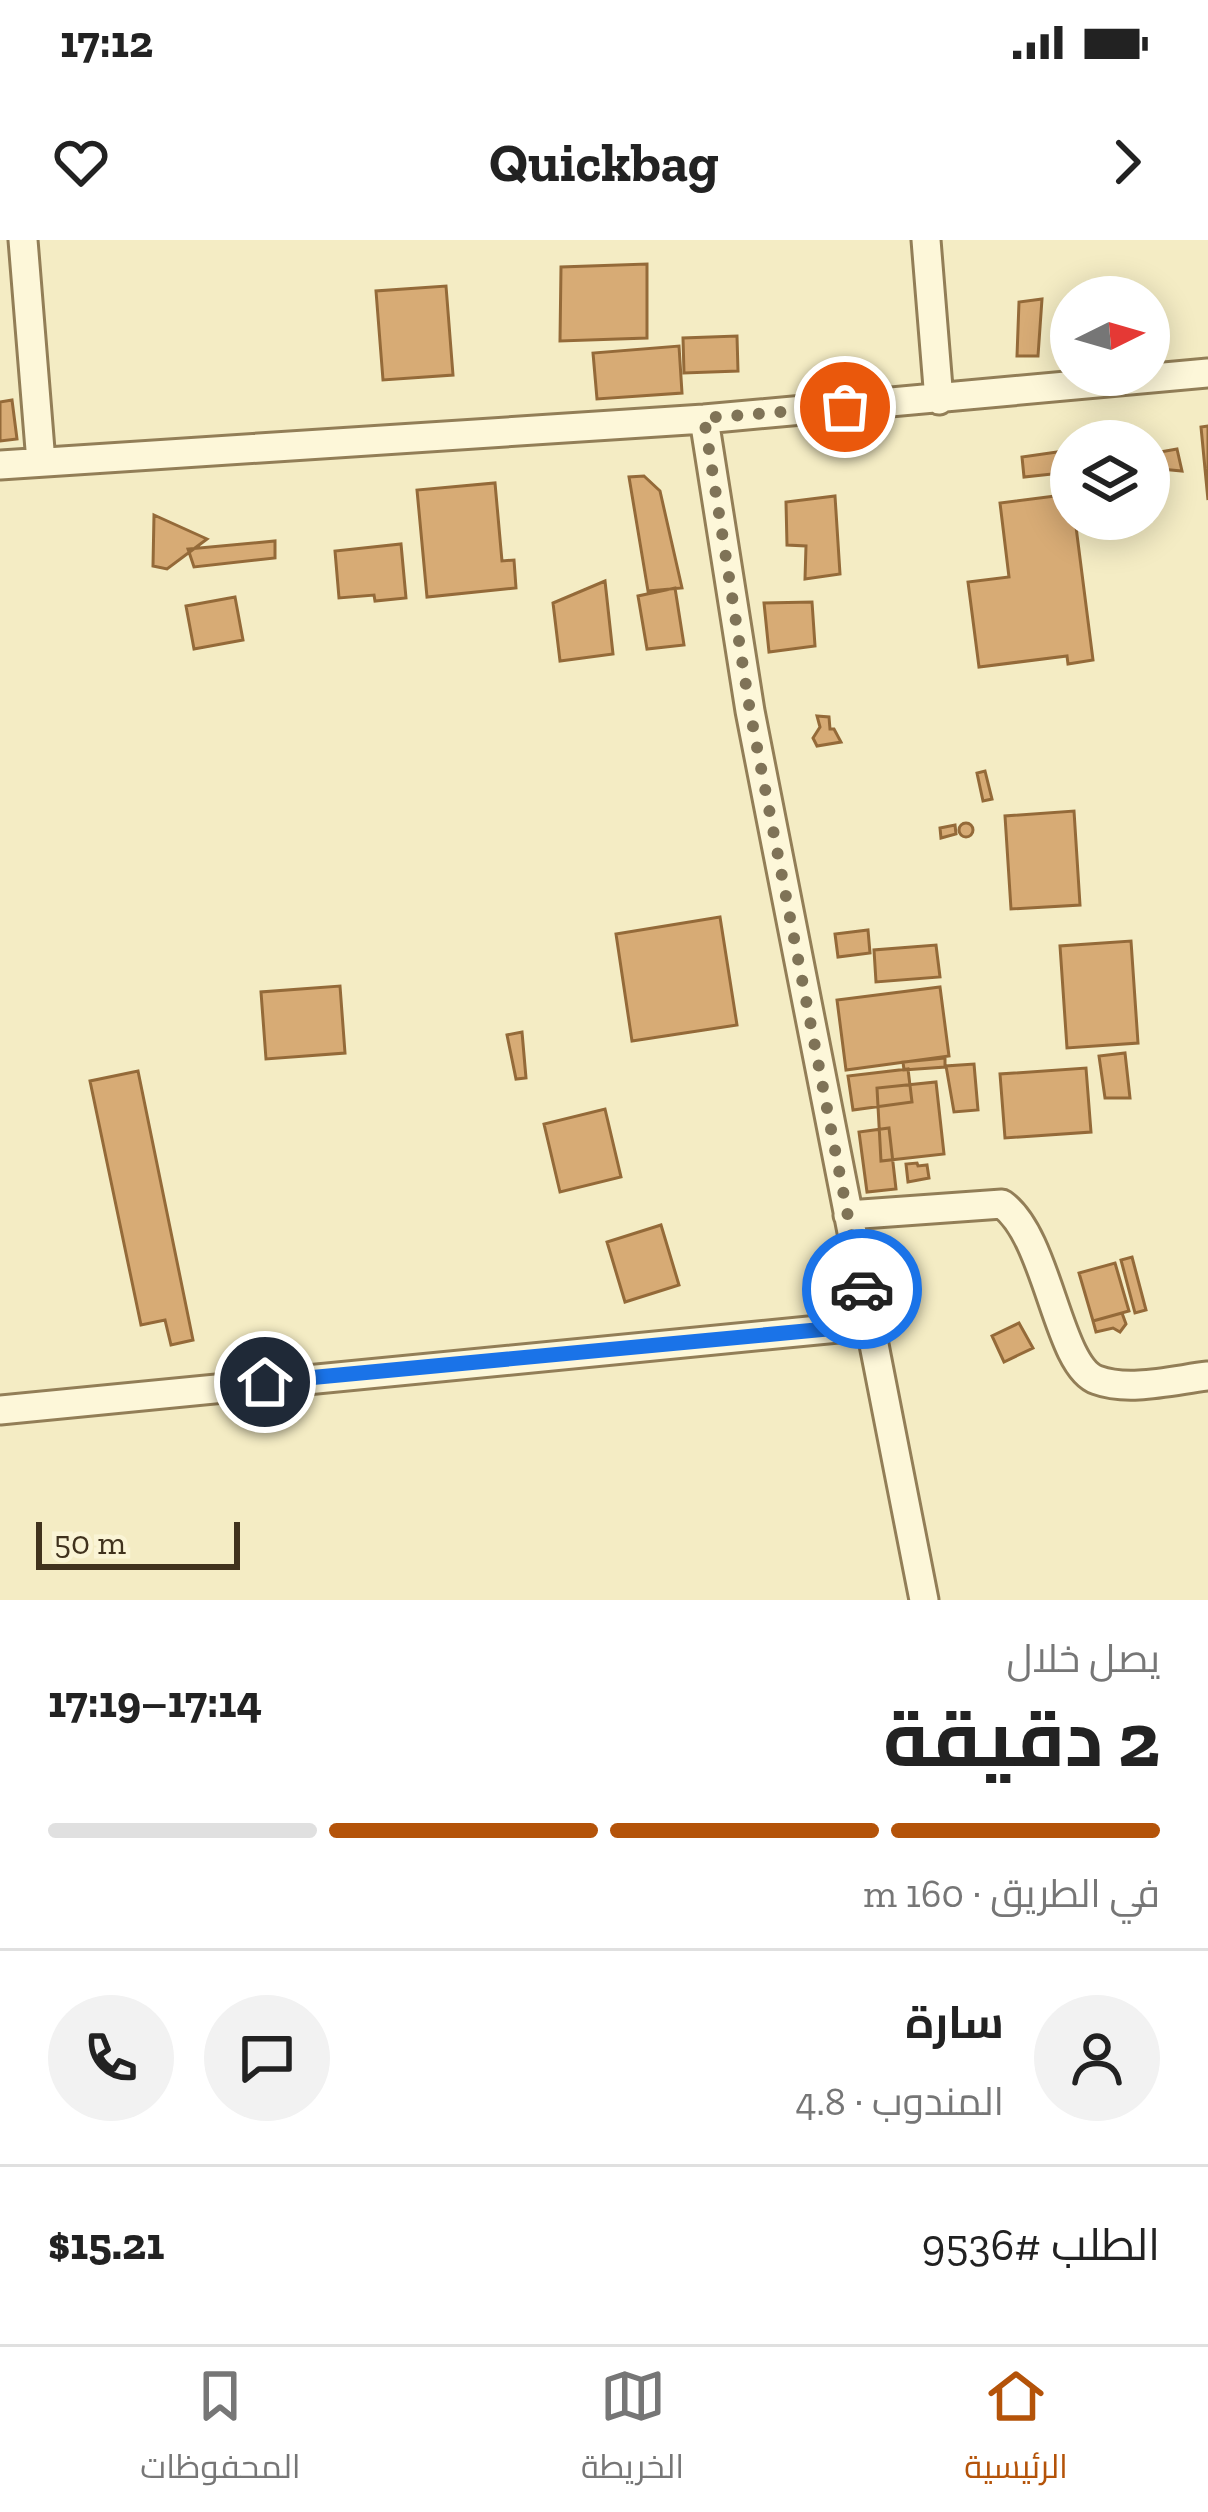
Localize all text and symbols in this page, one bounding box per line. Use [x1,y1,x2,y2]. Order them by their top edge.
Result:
text: 17:12 [60,15,153,69]
icon: heart [48,129,114,195]
icon: forward [1094,129,1160,195]
text: Quickbag [489,130,719,195]
north arrow [1050,276,1170,396]
map controls [1050,276,1170,540]
pin [794,356,896,458]
icon: bag [812,374,878,440]
button: layers [1050,420,1170,540]
courier [802,1229,922,1349]
icon: car [829,1256,895,1322]
pin [214,1331,316,1433]
icon: home [232,1349,298,1415]
scale bar [36,1516,240,1569]
text: 50 m [54,1523,126,1562]
text: يصل خلال [1006,1635,1160,1682]
text: 17:14–17:19 [48,1675,262,1729]
text: 2 دقيقة [883,1692,1160,1786]
text: في الطريق · 160 m [863,1870,1160,1917]
button: phone [48,1995,174,2121]
button: chat [204,1995,330,2121]
button: person [1034,1995,1160,2121]
text: سارة [905,1996,1004,2050]
text: المندوب · 4.8 [796,2078,1004,2125]
text: $15.21 [48,2217,164,2271]
text: الطلب #9536 [922,2218,1160,2272]
tab: المحفوظات [140,2363,301,2497]
tab: الخريطة [581,2363,684,2497]
tab: الرئيسية [964,2363,1068,2497]

